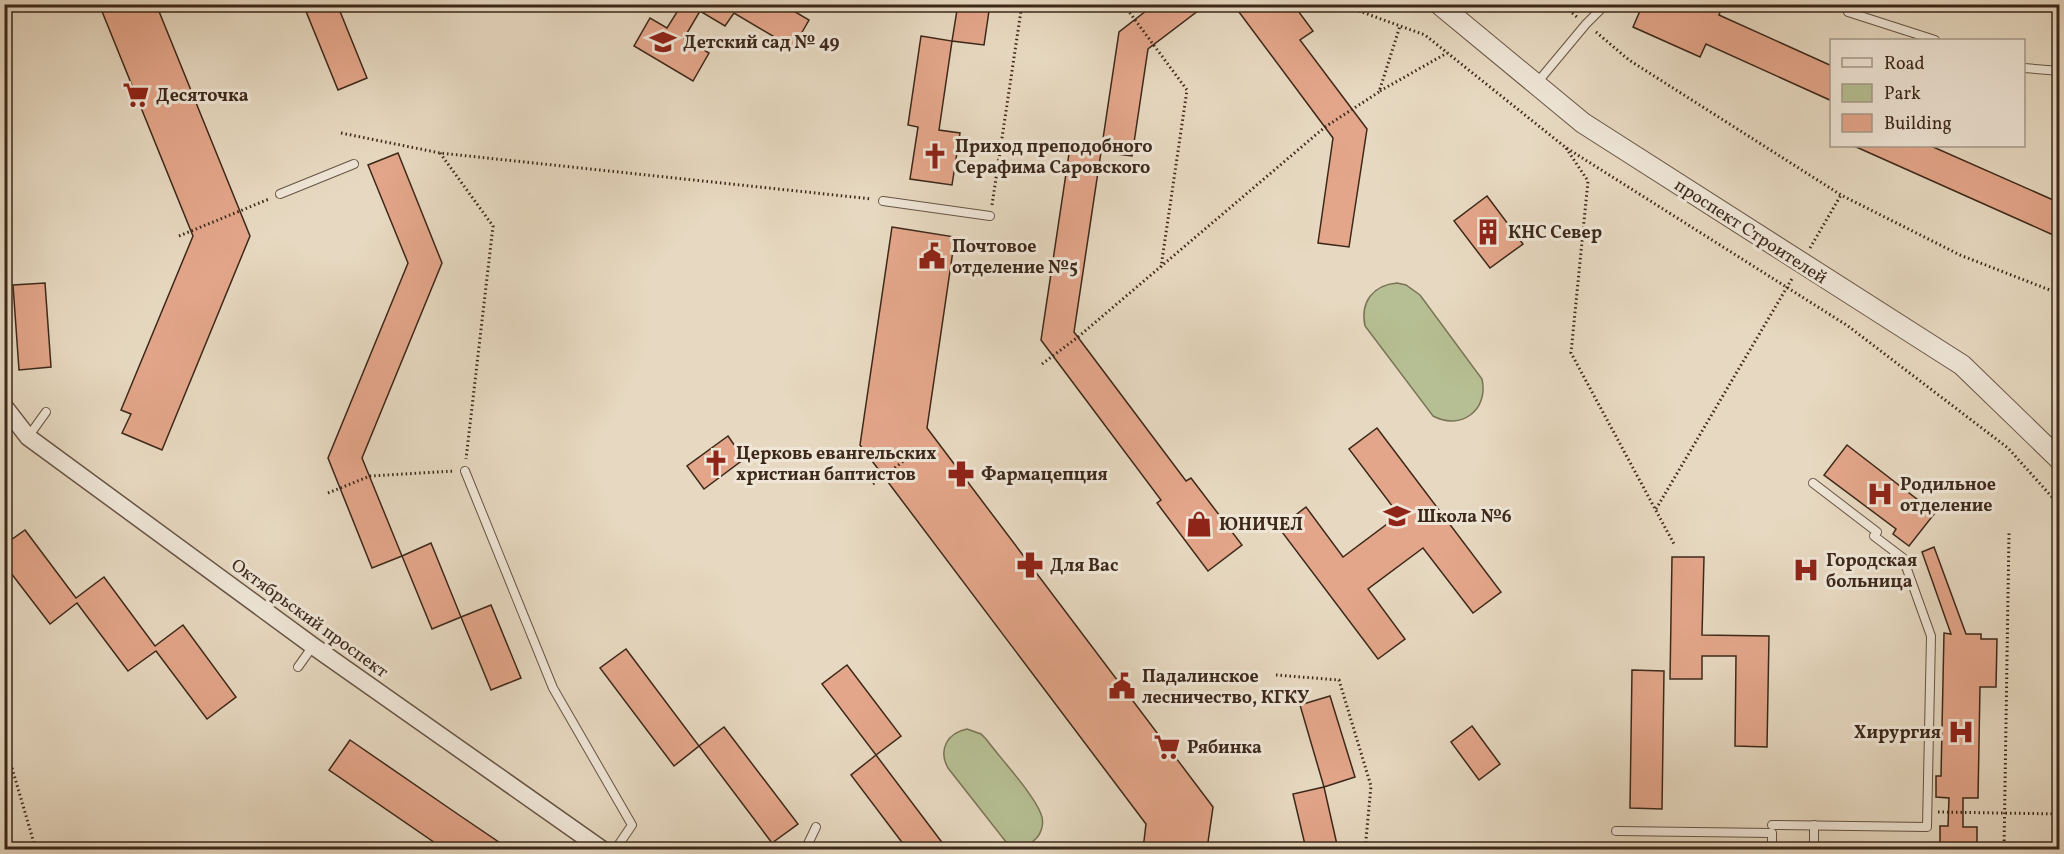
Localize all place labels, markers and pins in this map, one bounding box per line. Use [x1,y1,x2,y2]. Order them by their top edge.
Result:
school or university icon: Детский сад № 49 [648,27,678,57]
place label: Детский сад № 49 [683,31,839,56]
supermarket icon: Десяточка [121,80,151,110]
place label: Десяточка [156,84,249,109]
place label: Приход преподобного Серафима Саровского [955,135,1153,181]
church icon: Приход преподобного Серафима Саровского [920,141,950,171]
building icon: КНС Север [1473,217,1503,247]
place label: КНС Север [1508,221,1602,246]
place label: Почтовое отделение №5 [952,235,1078,281]
public building icon: Почтовое отделение №5 [917,241,947,271]
place label: Церковь евангельских христиан баптистов [736,442,936,488]
church icon: Церковь евангельских христиан баптистов [701,448,731,478]
pharmacy icon: Фармацепция [946,459,976,489]
place label: Фармацепция [981,463,1108,488]
place label: Родильное отделение [1900,473,1996,519]
hospital icon: Родильное отделение [1865,479,1895,509]
school or university icon: Школа №6 [1382,501,1412,531]
place label: Школа №6 [1417,505,1512,530]
shop icon: ЮНИЧЕЛ [1184,509,1214,539]
place label: ЮНИЧЕЛ [1219,513,1303,538]
place label: Городская больница [1826,549,1917,595]
pharmacy icon: Для Вас [1015,550,1045,580]
place label: Для Вас [1050,554,1118,579]
hospital icon: Городская больница [1791,555,1821,585]
place label: Падалинское лесничество, КГКУ [1142,665,1309,711]
public building icon: Падалинское лесничество, КГКУ [1107,671,1137,701]
hospital icon: Хирургия [1946,717,1976,747]
place label: Хирургия [1854,721,1941,746]
supermarket icon: Рябинка [1152,732,1182,762]
place label: Рябинка [1187,736,1262,761]

